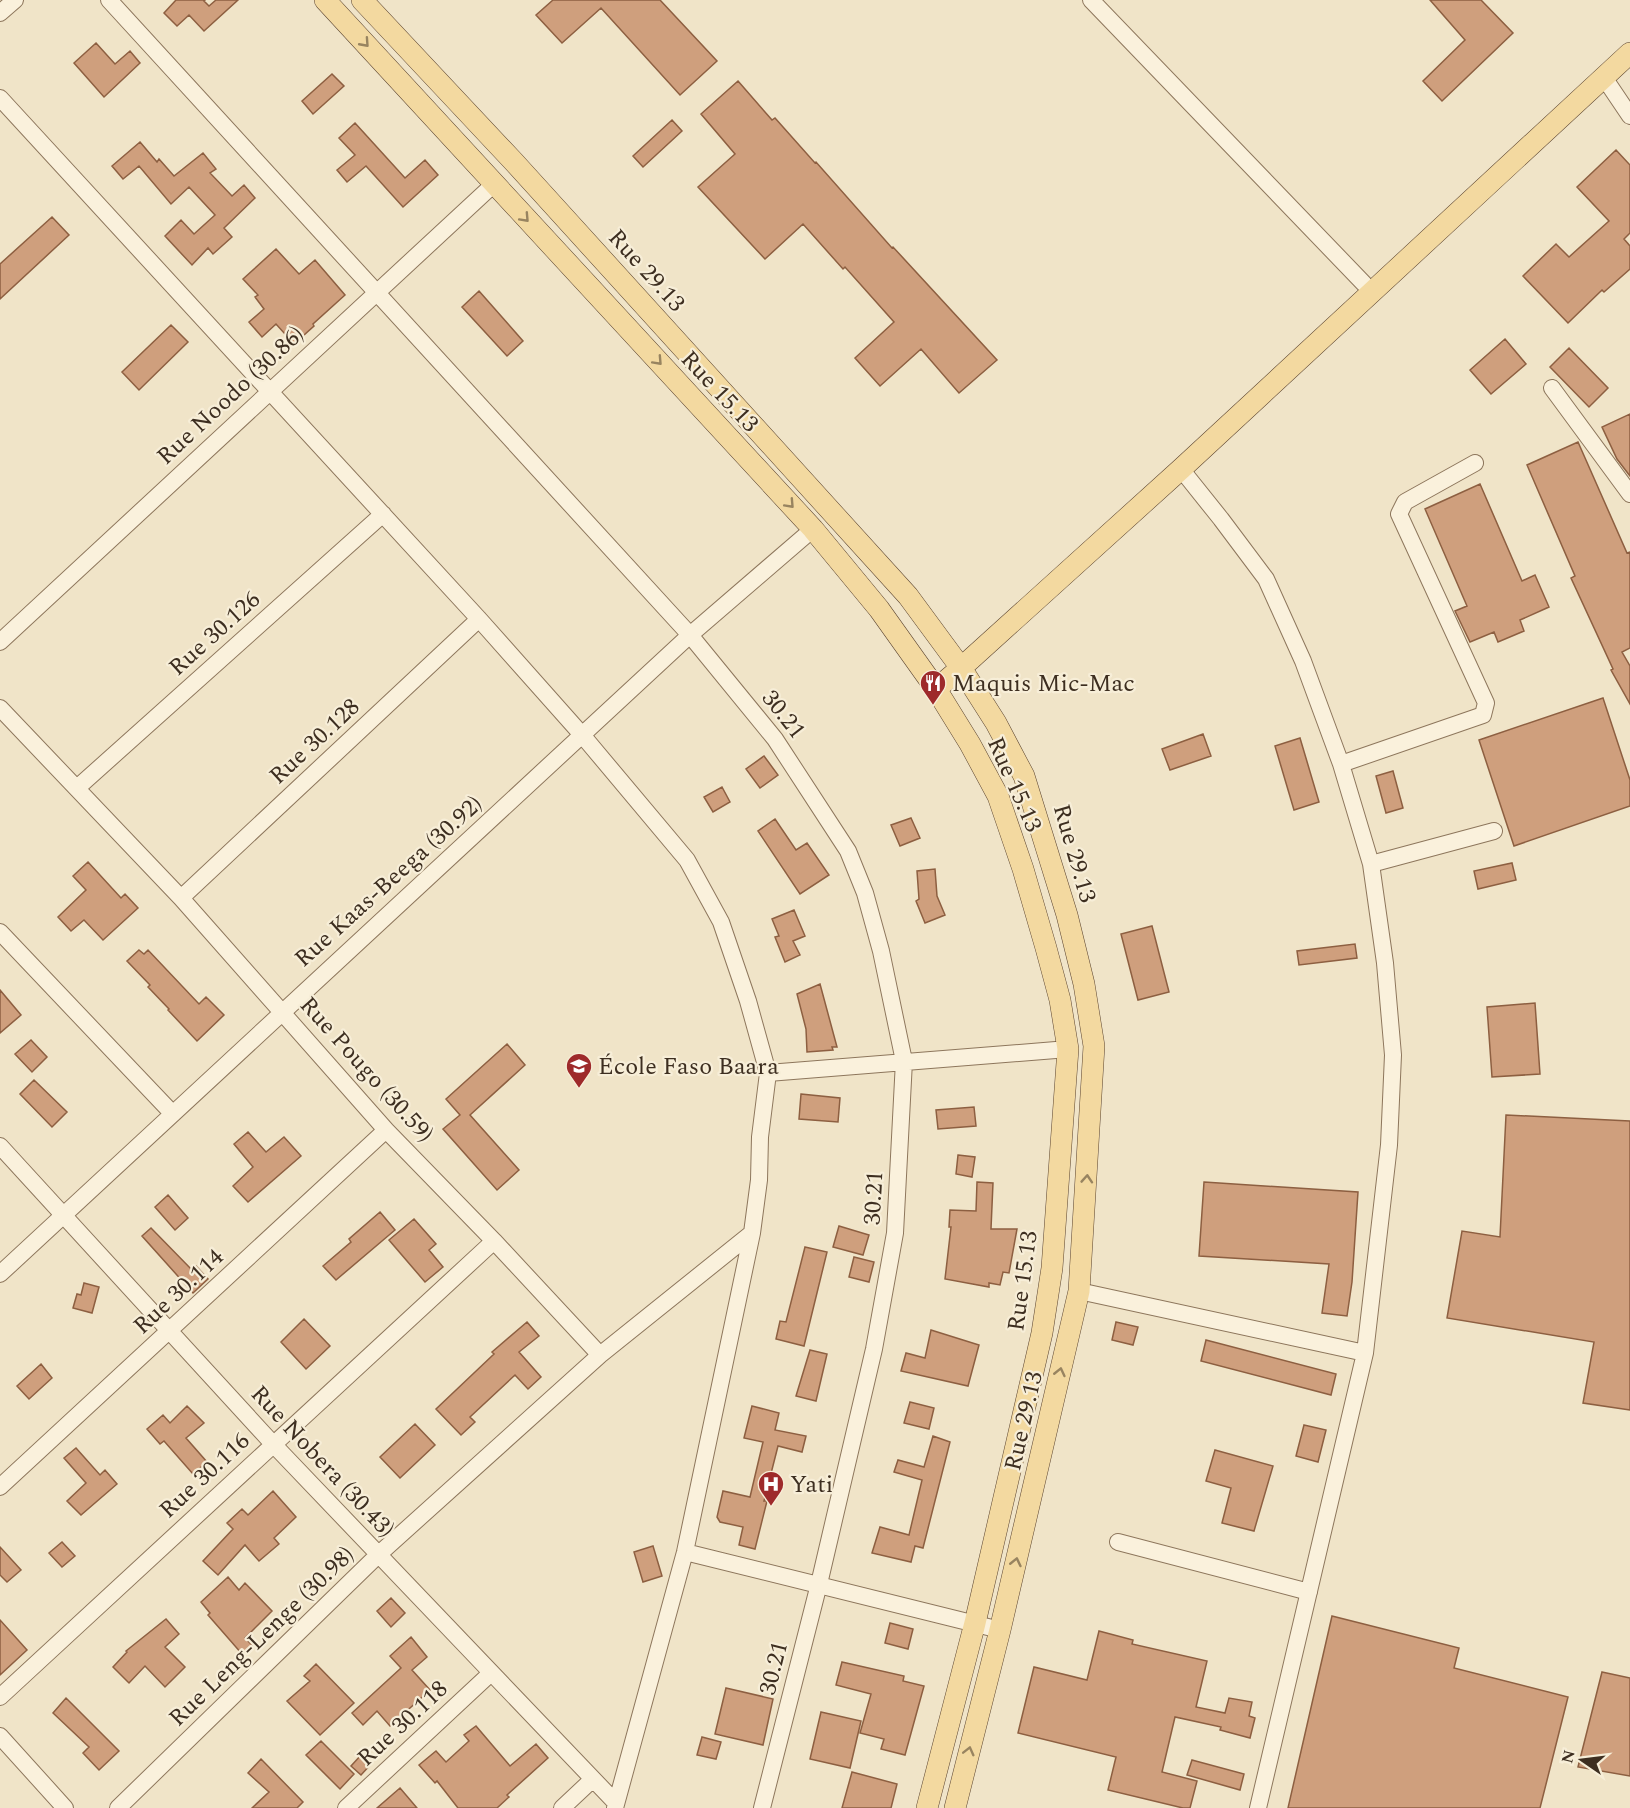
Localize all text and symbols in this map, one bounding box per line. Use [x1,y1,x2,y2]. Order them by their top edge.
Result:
one-way arrow [358,36,369,47]
one-way arrow [518,211,529,222]
street label: Rue 29.13 [599,221,693,320]
street label: Rue Noodo (30.86) [149,318,313,474]
street label: Rue 15.13 [672,342,767,441]
one-way arrow [650,354,661,365]
one-way arrow [783,497,794,508]
street label: Rue 30.126 [161,583,269,685]
place label: Maquis Mic-Mac [952,666,1135,702]
restaurant icon: Maquis Mic-Mac [918,668,948,706]
street label: 30.21 [752,682,814,747]
street label: Rue 30.128 [261,690,368,793]
street label: Rue 15.13 [977,731,1051,838]
street label: Rue Kaas-Beega (30.92) [287,787,491,976]
street label: Rue 29.13 [1043,800,1105,907]
street label: Rue Pougo (30.59) [291,989,442,1151]
place label: École Faso Baara [598,1049,779,1085]
school or university icon: École Faso Baara [564,1051,594,1089]
street label: 30.21 [855,1170,893,1226]
one-way arrow [1080,1175,1093,1184]
street label: Rue 15.13 [998,1229,1048,1334]
street label: Rue 30.114 [125,1240,232,1343]
one-way arrow [1053,1367,1066,1377]
street label: Rue 29.13 [995,1368,1053,1474]
street label: Rue Nobera (30.43) [242,1377,403,1546]
street label: Rue 30.116 [151,1424,258,1527]
place label: Yati [790,1467,833,1503]
hospital icon: Yati [756,1469,786,1507]
street label: Rue Leng-Lenge (30.98) [161,1538,363,1735]
one-way arrow [1008,1557,1021,1567]
street label: 30.21 [750,1638,798,1699]
street label: Rue 30.118 [349,1672,456,1775]
north arrow [1552,1730,1612,1790]
one-way arrow [962,1746,975,1756]
text: N [1555,1747,1582,1766]

